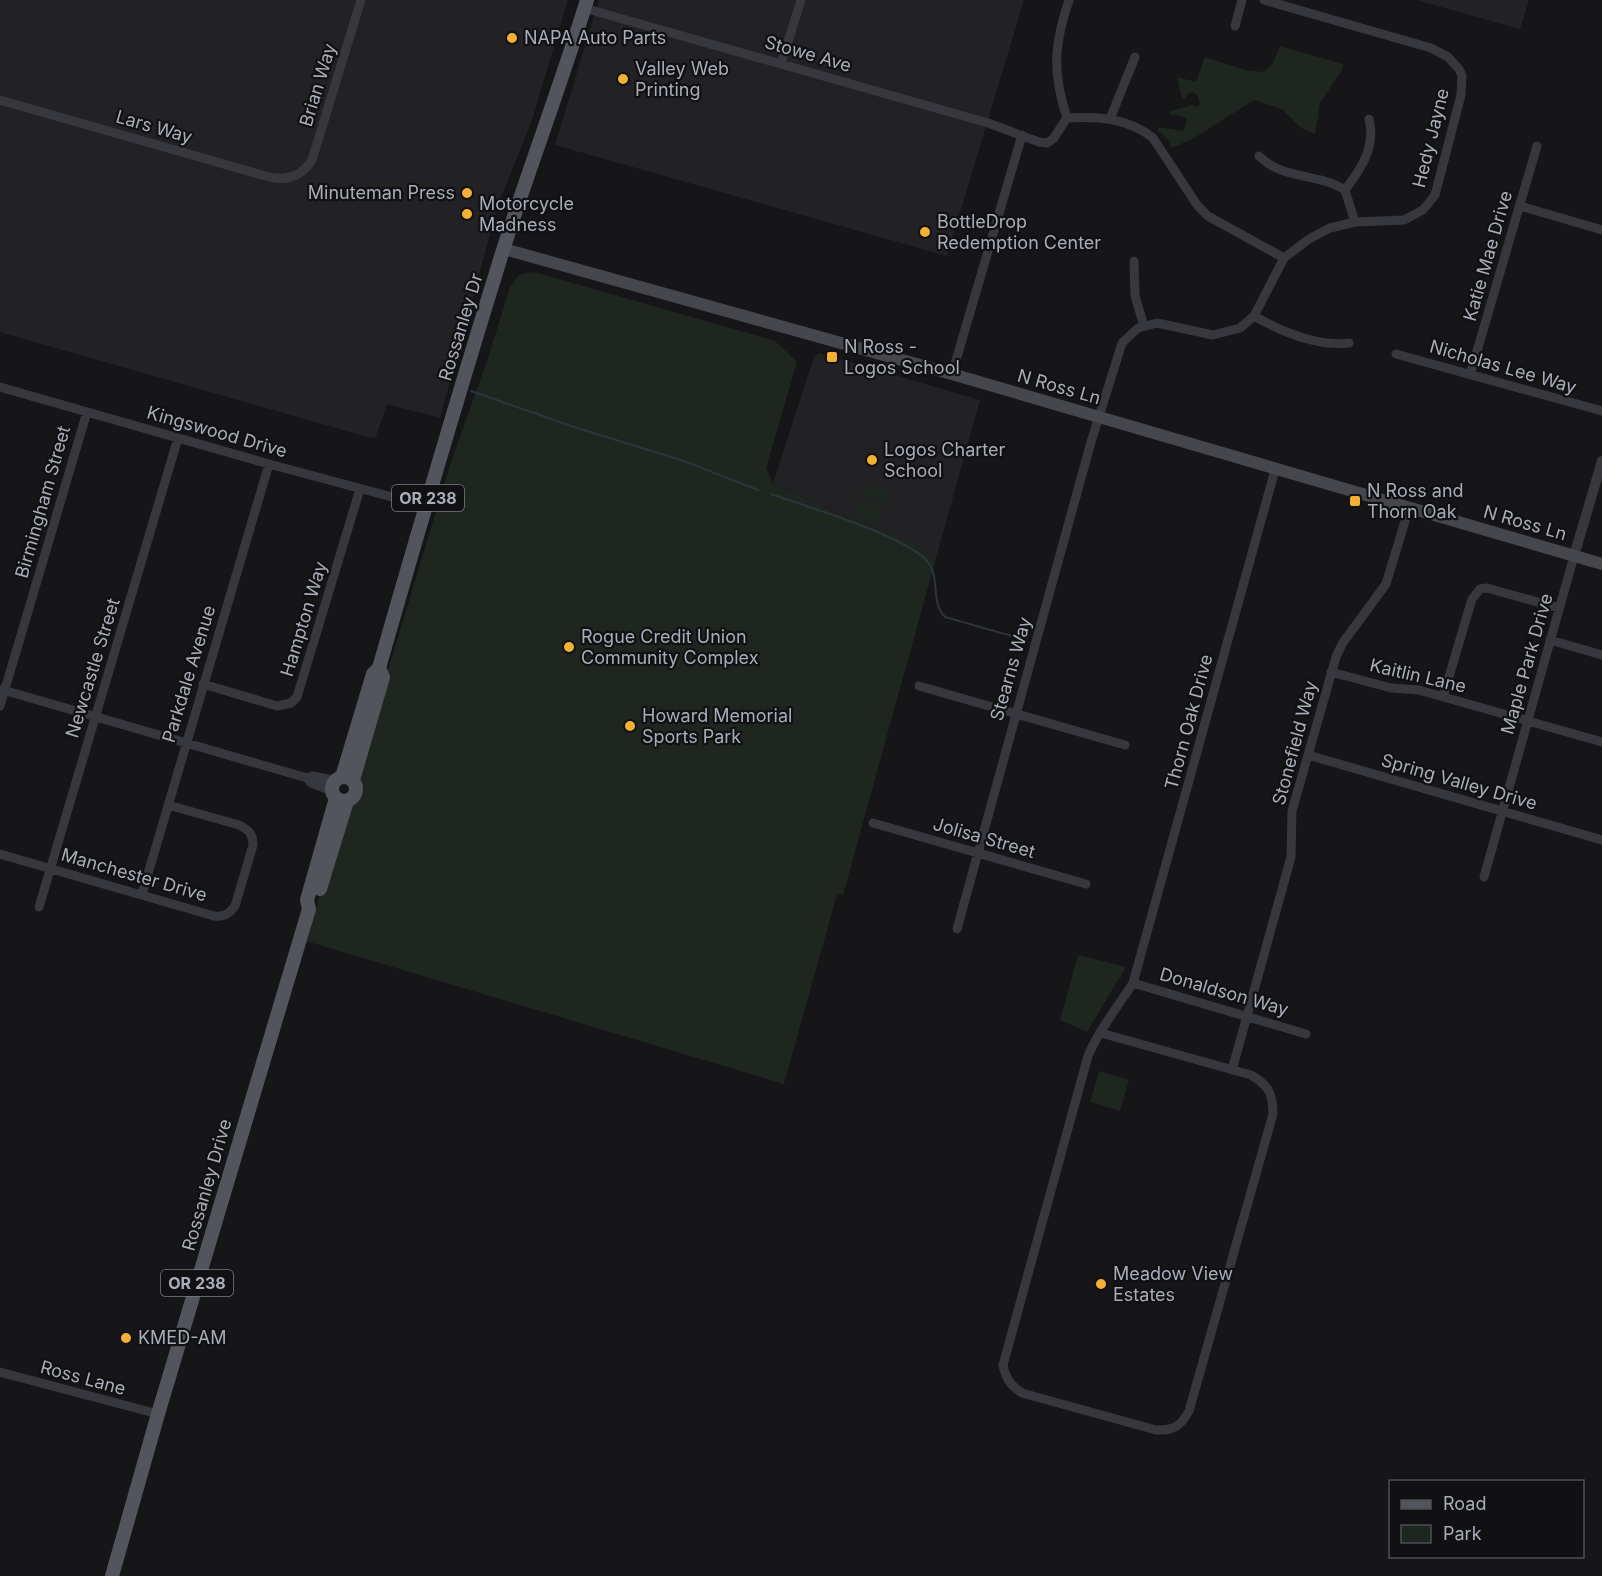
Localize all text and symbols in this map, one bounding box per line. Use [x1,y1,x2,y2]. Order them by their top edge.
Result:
place label: NAPA Auto Parts [524,27,666,48]
marker: NAPA Auto Parts [505,31,519,45]
street label: Stowe Ave [762,31,854,76]
street label: Brian Way [295,41,340,129]
place label: Valley Web Printing [635,58,729,100]
marker: Valley Web Printing [616,72,630,86]
street label: Hedy Jayne [1408,86,1453,190]
street label: Lars Way [114,106,195,147]
place label: Minuteman Press [308,182,455,203]
marker: Minuteman Press [460,186,474,200]
street label: Katie Mae Drive [1459,188,1516,323]
place label: Motorcycle Madness [479,193,574,235]
marker: Motorcycle Madness [460,207,474,221]
place label: BottleDrop Redemption Center [937,211,1101,253]
marker: BottleDrop Redemption Center [918,225,932,239]
street label: Rossanley Dr [434,270,487,383]
place label: N Ross - Logos School [844,336,960,378]
street label: Nicholas Lee Way [1427,336,1579,398]
marker: N Ross - Logos School [825,350,839,364]
street label: N Ross Ln [1015,365,1103,408]
street label: Kingswood Drive [145,401,290,462]
street label: Birmingham Street [11,423,74,580]
place label: Logos Charter School [884,439,1006,481]
marker: Logos Charter School [865,453,879,467]
place label: N Ross and Thorn Oak [1367,480,1464,522]
road number: OR 238 [392,485,464,511]
marker: N Ross and Thorn Oak [1348,494,1362,508]
street label: N Ross Ln [1481,501,1569,544]
street label: Hampton Way [276,559,331,679]
street label: Maple Park Drive [1496,591,1557,737]
street label: Newcastle Street [61,595,124,740]
street label: Parkdale Avenue [158,603,219,745]
street label: Stearns Way [986,615,1035,723]
place label: Rogue Credit Union Community Complex [581,626,759,668]
marker: Rogue Credit Union Community Complex [562,640,576,654]
street label: Thorn Oak Drive [1160,652,1217,792]
street label: Kaitlin Lane [1368,654,1468,697]
street label: Stonefield Way [1268,678,1321,807]
place label: Howard Memorial Sports Park [642,705,792,747]
marker: Howard Memorial Sports Park [623,719,637,733]
street label: Spring Valley Drive [1379,749,1539,814]
street label: Jolisa Street [931,813,1038,862]
street label: Manchester Drive [59,844,209,905]
street label: Donaldson Way [1157,963,1291,1020]
street label: Rossanley Drive [178,1116,235,1253]
place label: Meadow View Estates [1113,1263,1233,1305]
road number: OR 238 [161,1270,233,1296]
marker: Meadow View Estates [1094,1277,1108,1291]
place label: KMED-AM [138,1327,227,1348]
marker: KMED-AM [119,1331,133,1345]
street label: Ross Lane [38,1356,128,1399]
legend [1389,1480,1584,1558]
text: Road [1443,1493,1486,1514]
text: Park [1443,1523,1482,1544]

